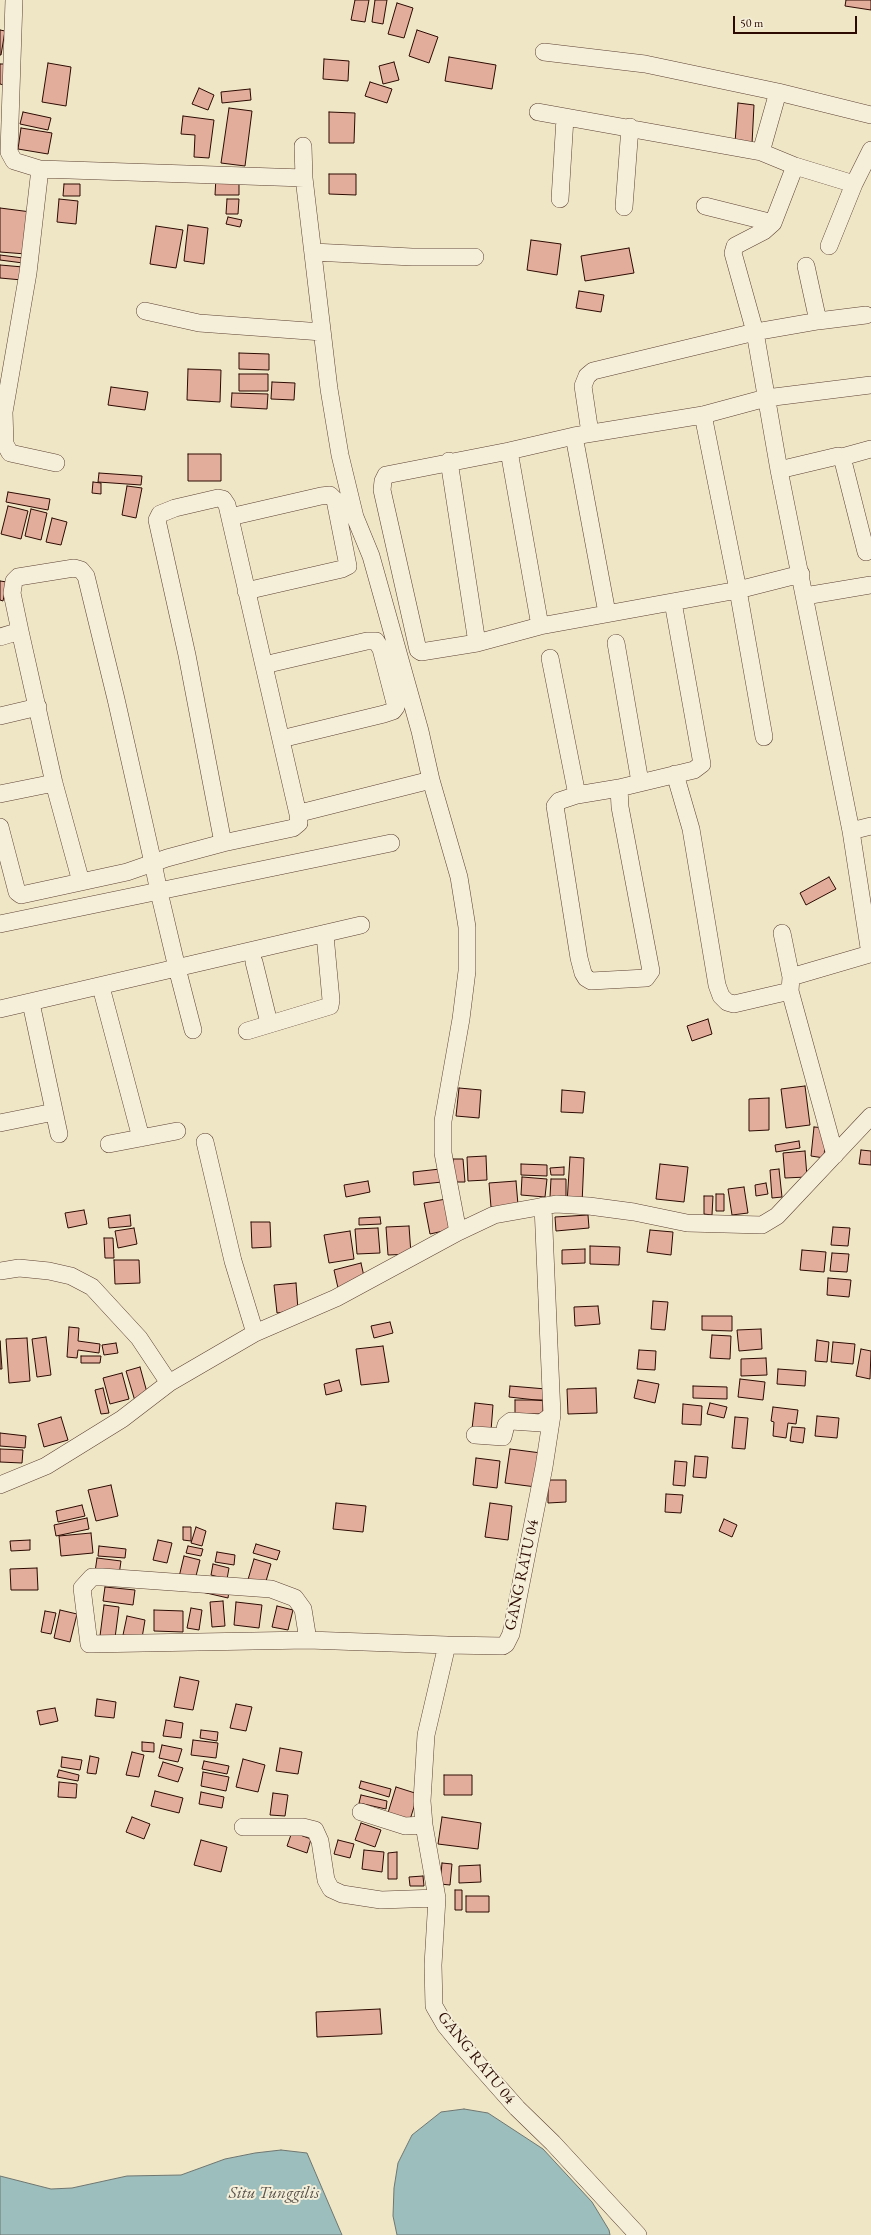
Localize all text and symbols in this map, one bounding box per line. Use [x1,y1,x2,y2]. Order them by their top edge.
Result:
scale bar [735,8,859,34]
text: 50 m [740,15,763,31]
street label: GANG RATU 04 [501,1518,543,1632]
street label: GANG RATU 04 [433,2008,519,2108]
water label: Situ Tunggilis [229,2183,319,2203]

